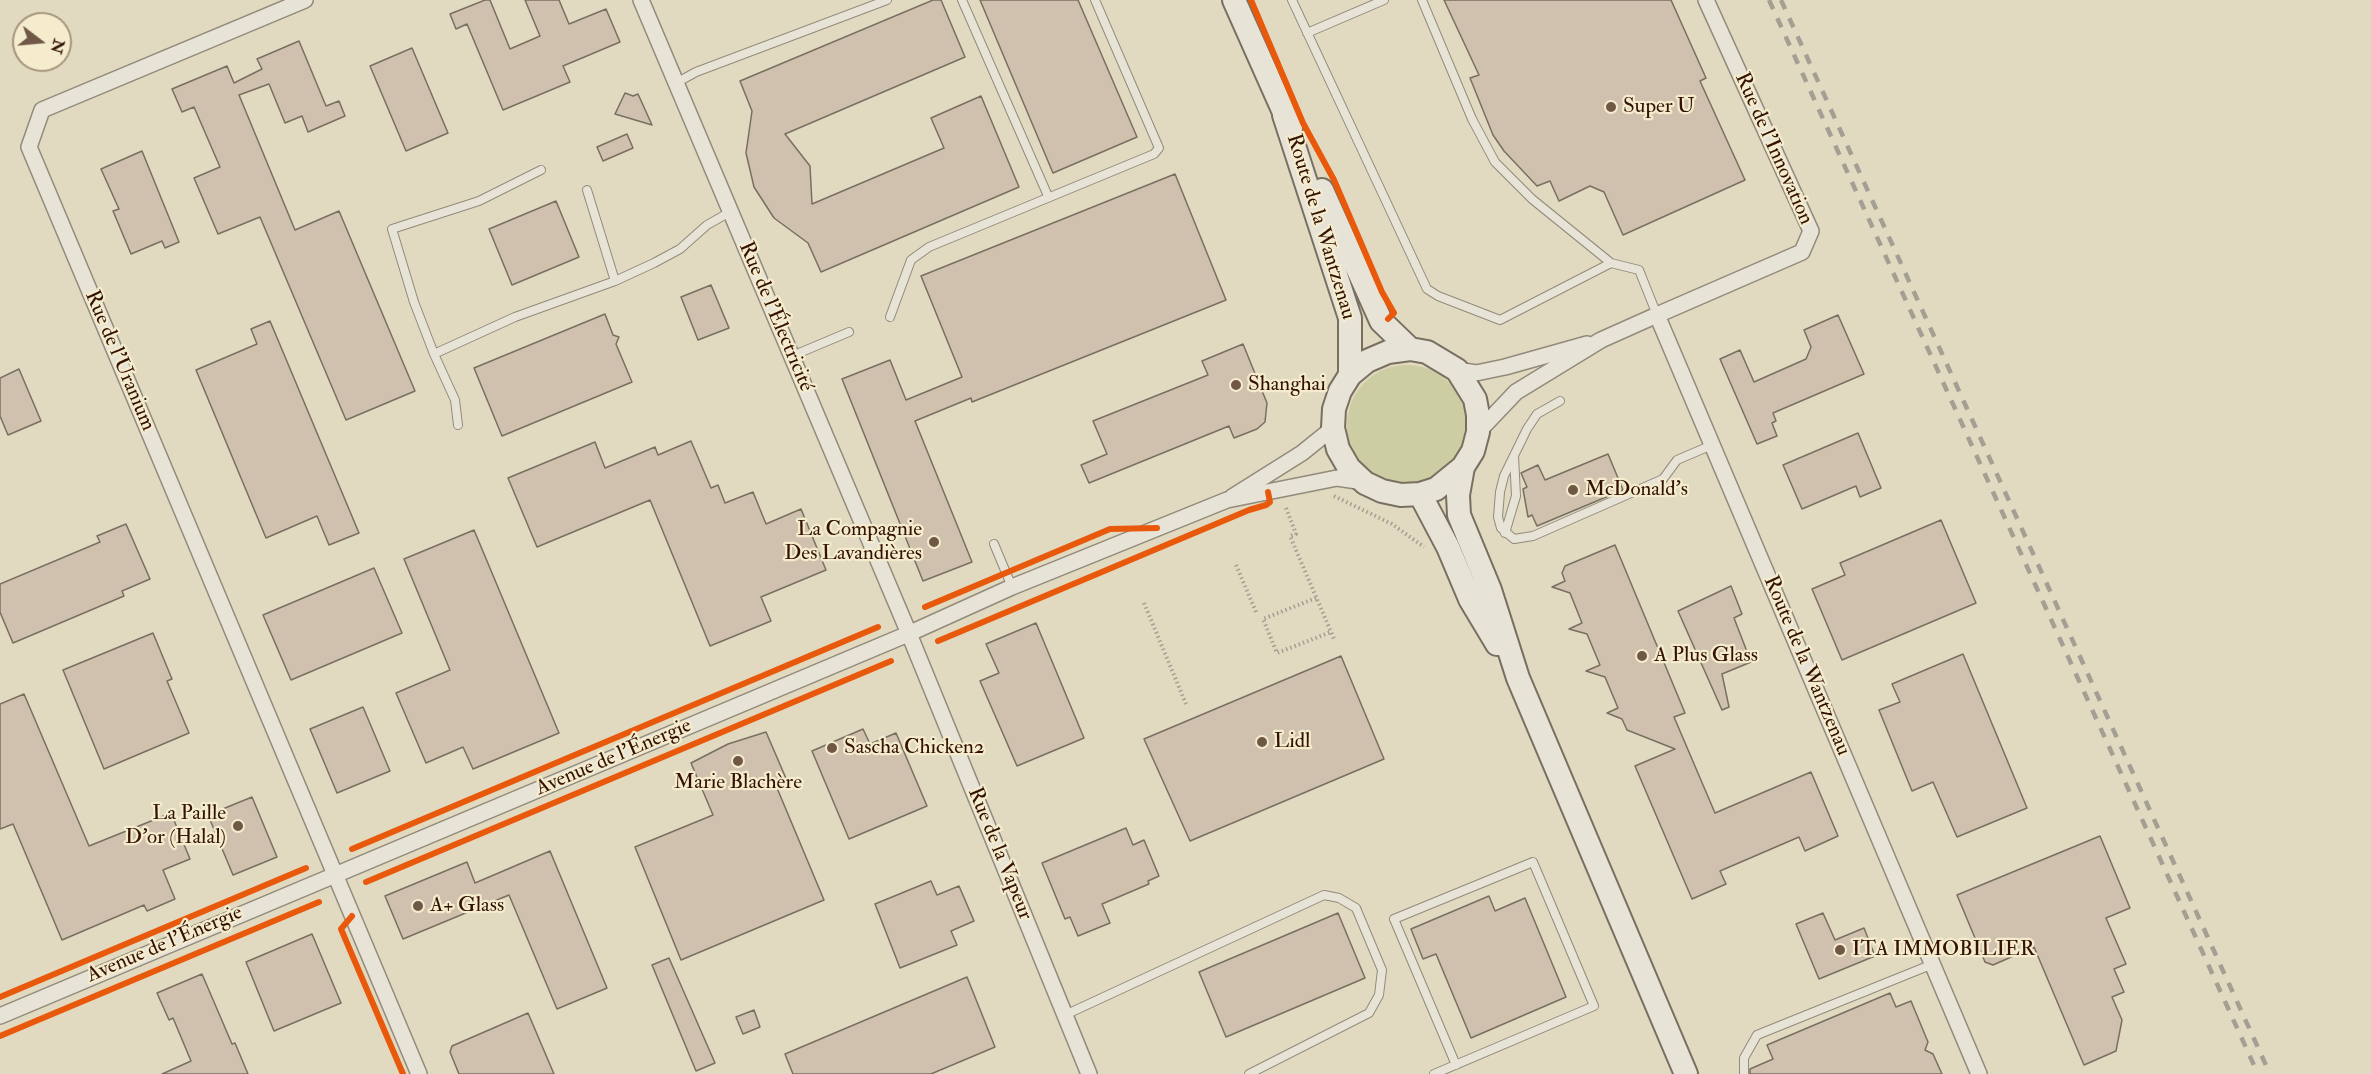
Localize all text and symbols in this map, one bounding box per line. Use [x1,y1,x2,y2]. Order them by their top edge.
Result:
north arrow [12,12,72,72]
text: N [46,37,69,56]
street label: Rue de l'Innovation [1728,69,1818,229]
place label: Super U [1623,94,1695,120]
marker: Super U [1604,100,1618,114]
street label: Route de la Wantzenau [1280,131,1360,323]
street label: Rue de l'Électricité [732,238,818,396]
street label: Rue de l'Uranium [78,287,160,435]
place label: Shanghai [1248,372,1326,398]
marker: Shanghai [1229,378,1243,392]
place label: McDonald's [1585,477,1688,503]
marker: McDonald's [1566,483,1580,497]
place label: La Compagnie Des Lavandières [784,517,922,567]
marker: La Compagnie Des Lavandières [927,535,941,549]
street label: Route de la Wantzenau [1757,572,1855,760]
place label: A Plus Glass [1654,643,1758,669]
marker: A Plus Glass [1635,649,1649,663]
street label: Avenue de l'Énergie [532,714,696,802]
place label: Lidl [1274,729,1310,755]
place label: Sascha Chicken2 [844,735,984,761]
marker: Lidl [1255,735,1269,749]
marker: Sascha Chicken2 [825,741,839,755]
marker: Marie Blachère [731,754,745,768]
place label: Marie Blachère [674,770,802,796]
street label: Rue de la Vapeur [961,784,1037,924]
place label: La Paille D'or (Halal) [125,801,226,851]
marker: La Paille D'or (Halal) [231,819,245,833]
place label: A+ Glass [430,893,504,919]
marker: A+ Glass [411,899,425,913]
street label: Avenue de l'Énergie [83,901,247,989]
place label: ITA IMMOBILIER [1852,937,2035,963]
marker: ITA IMMOBILIER [1833,943,1847,957]

